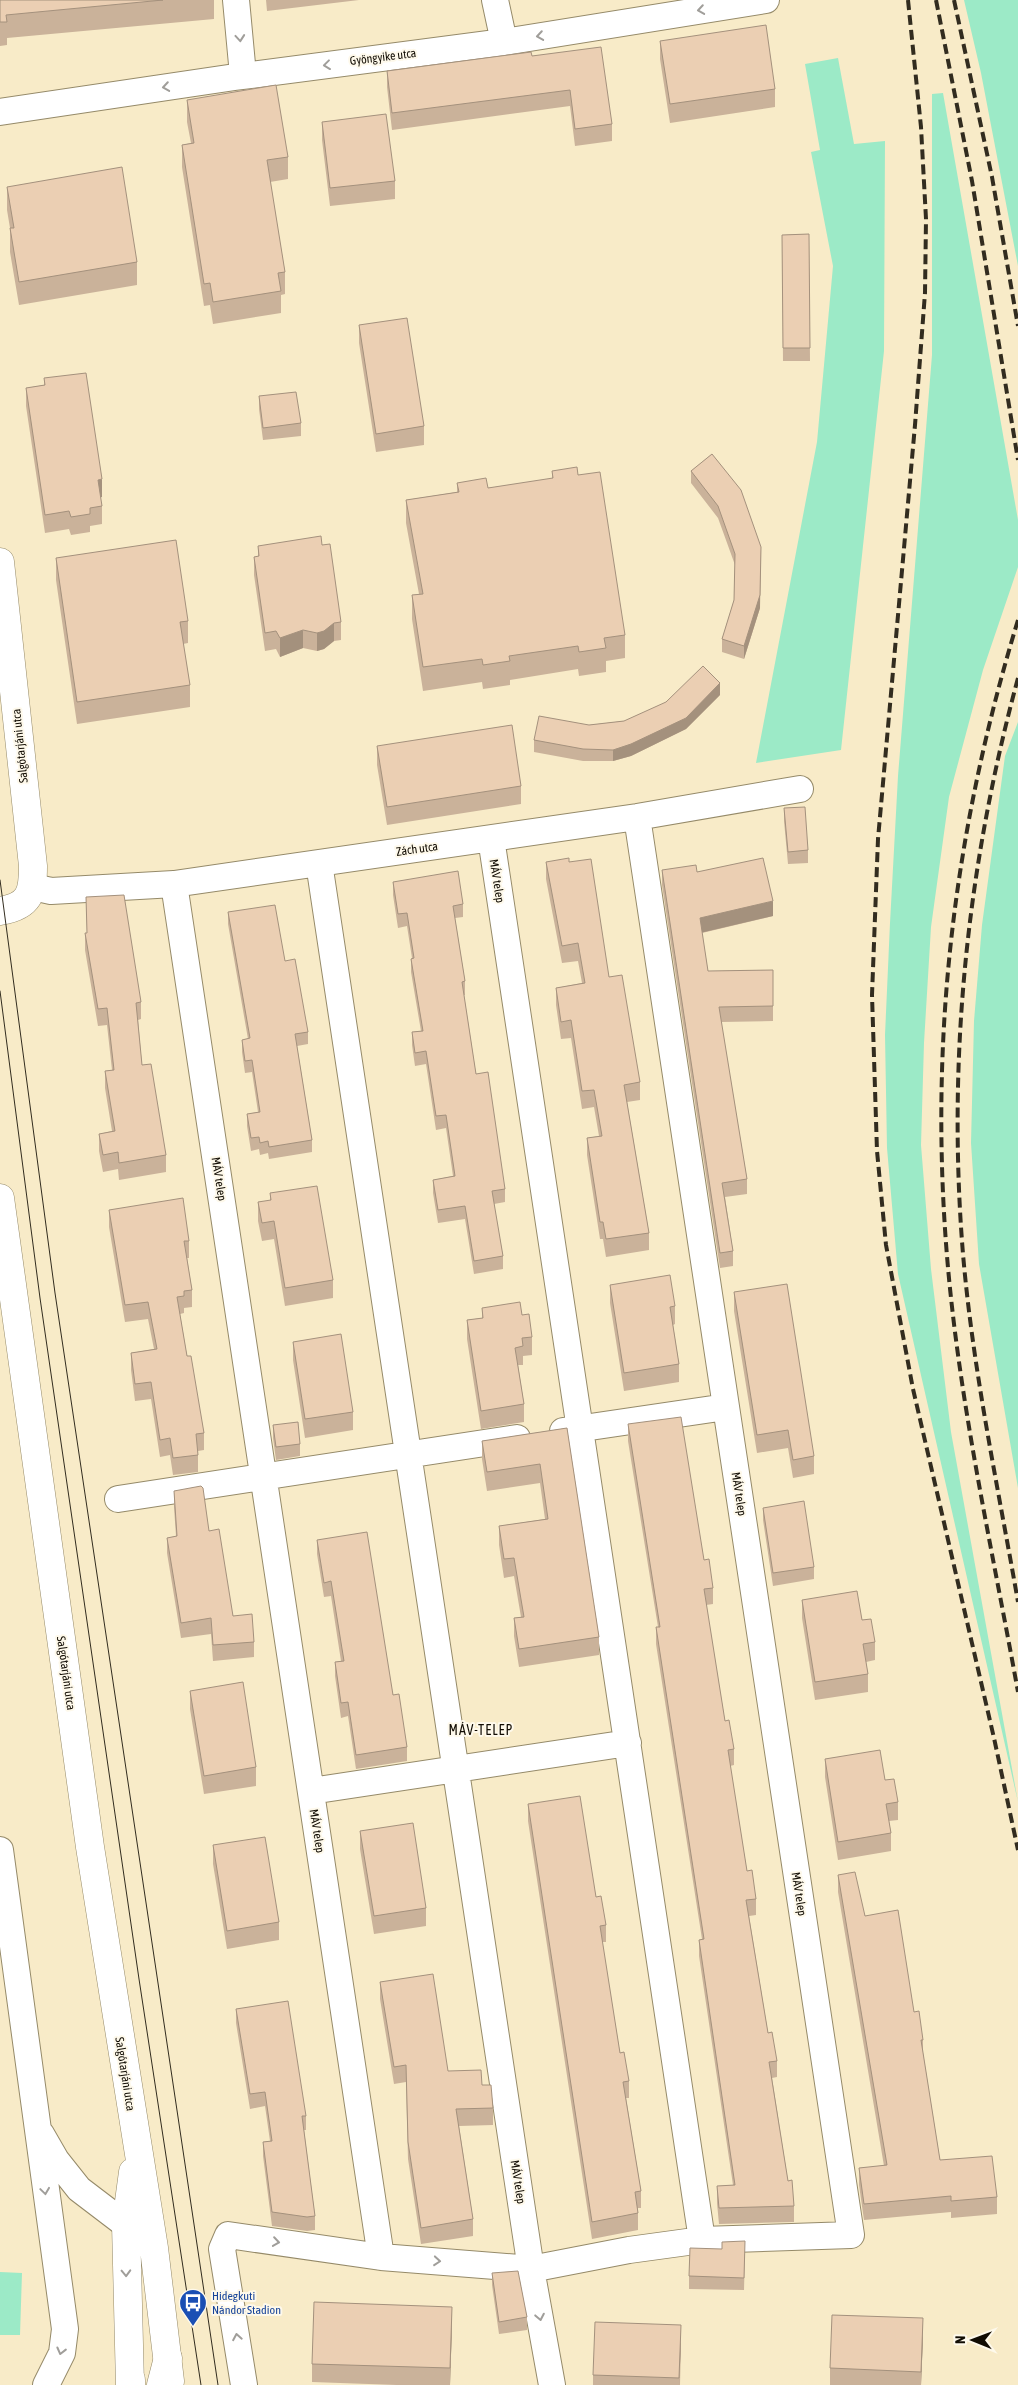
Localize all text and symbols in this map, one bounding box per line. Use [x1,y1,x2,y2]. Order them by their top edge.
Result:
one-way arrow [697,5,705,15]
one-way arrow [536,30,545,40]
one-way arrow [234,34,245,42]
street label: Gyöngyike utca [349,46,417,68]
one-way arrow [323,59,331,70]
one-way arrow [162,81,171,91]
street label: Salgótarjáni utca [9,708,31,784]
street label: Zách utca [395,839,439,859]
street label: MÁV telep [487,858,507,904]
street label: MÁV telep [209,1156,229,1202]
street label: MÁV telep [729,1471,749,1517]
street label: Salgótarjáni utca [54,1635,78,1711]
district label: MÁV-TELEP [449,1722,513,1738]
street label: MÁV telep [307,1808,327,1854]
street label: MÁV telep [789,1871,809,1917]
street label: Salgótarjáni utca [112,2036,138,2112]
street label: MÁV telep [508,2159,528,2205]
one-way arrow [39,2187,50,2195]
one-way arrow [272,2236,281,2246]
one-way arrow [434,2256,442,2267]
one-way arrow [121,2269,132,2277]
bus stop icon: Hidegkuti Nándor Stadion [178,2288,208,2327]
place label: Hidegkuti Nándor Stadion [212,2289,281,2317]
one-way arrow [534,2312,544,2321]
north arrow [948,2315,998,2365]
one-way arrow [232,2332,242,2341]
text: N [952,2336,968,2344]
one-way arrow [56,2347,67,2356]

